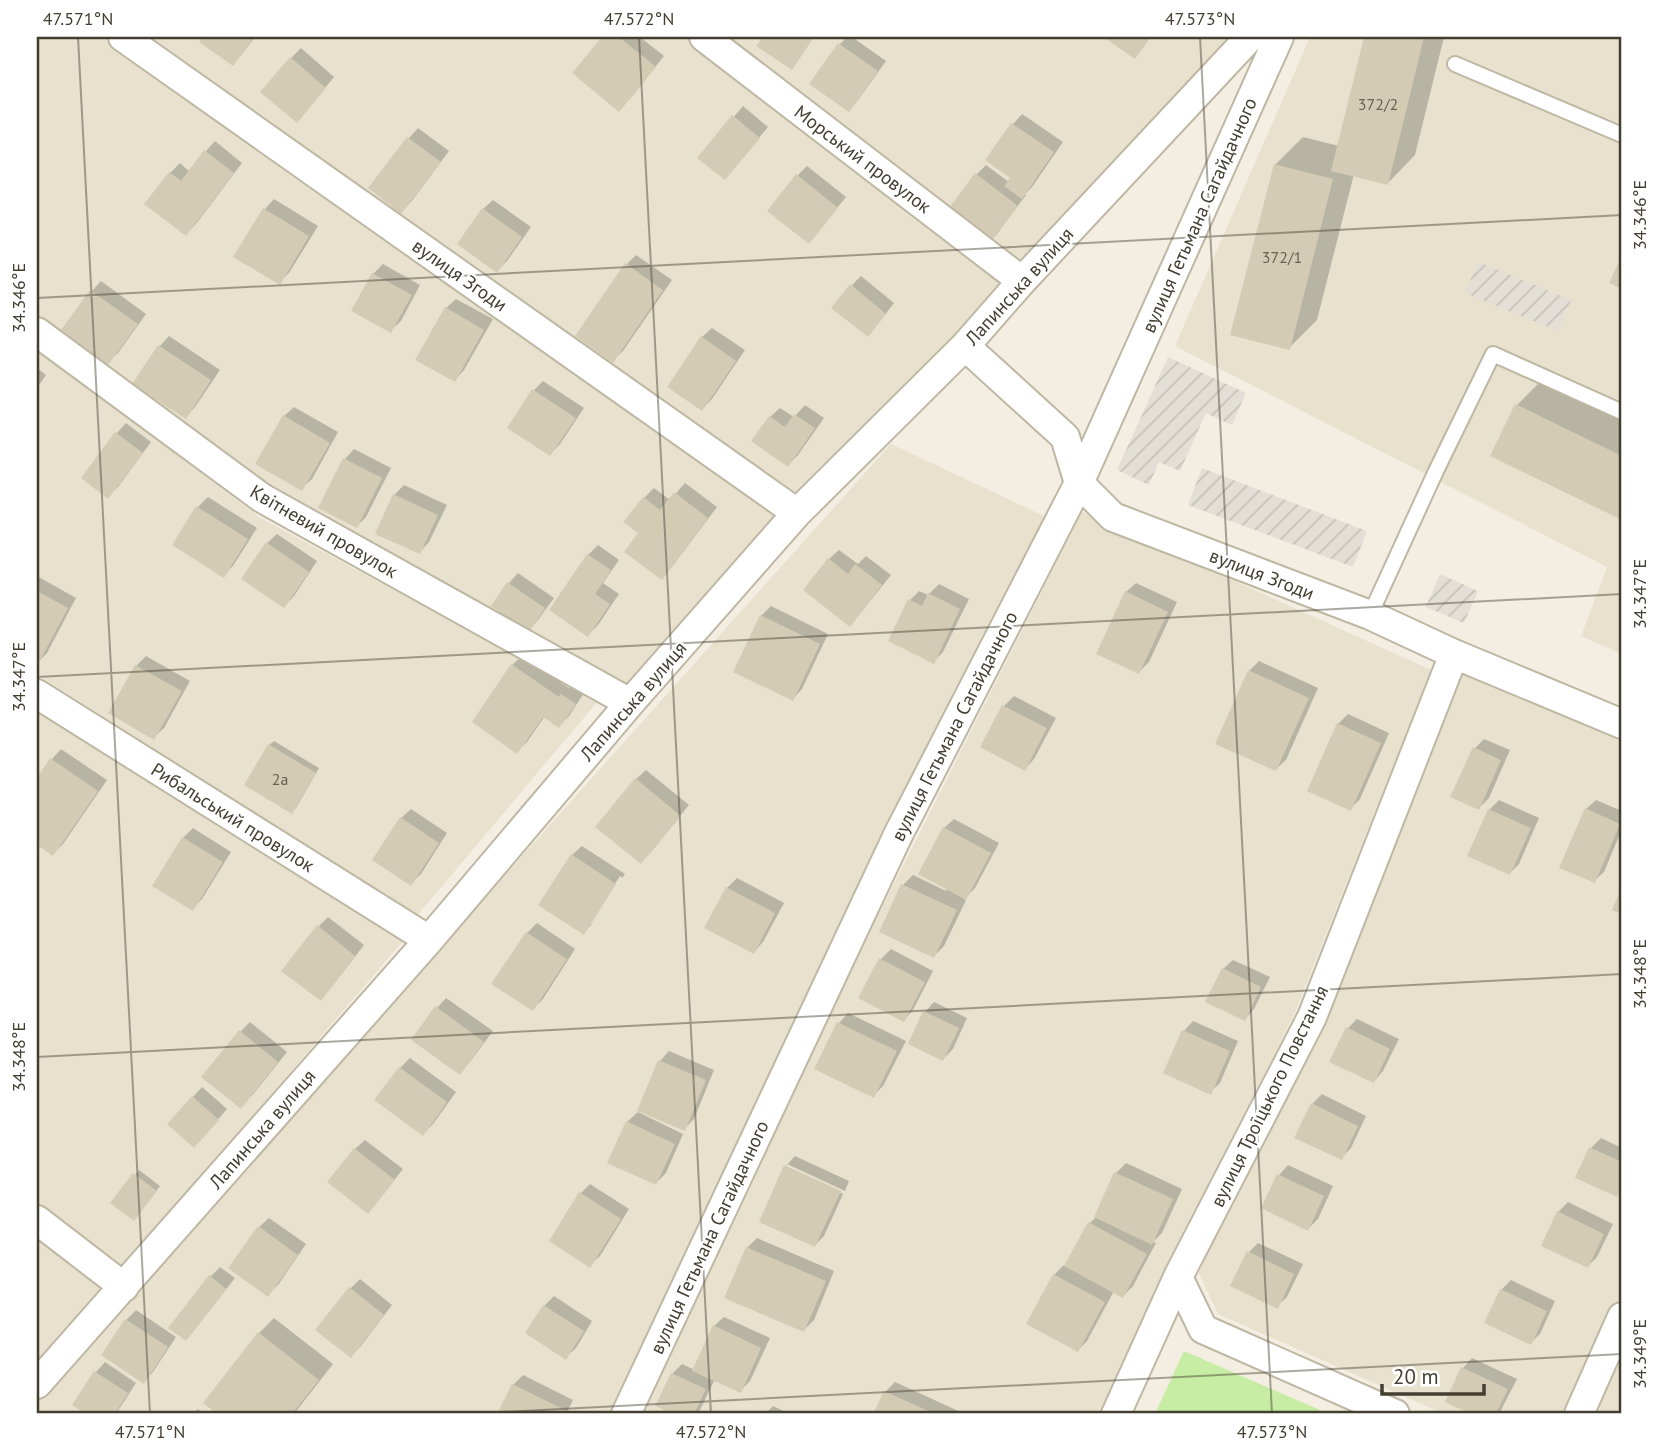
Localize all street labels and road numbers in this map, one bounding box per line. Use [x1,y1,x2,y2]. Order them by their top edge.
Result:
street label: вулиця Гетьмана Сагайдачного [1136,94,1262,336]
street label: Морський провулок [790,100,936,218]
street label: Лапинська вулиця [959,222,1078,351]
street label: вулиця Згоди [408,234,512,316]
street label: Квітневий провулок [246,479,402,583]
street label: вулиця Згоди [1206,543,1318,605]
street label: вулиця Гетьмана Сагайдачного [885,607,1023,845]
street label: Лапинська вулиця [574,636,691,766]
street label: Рибальський провулок [147,757,319,877]
street label: вулиця Троїцького Повстання [1205,981,1333,1211]
street label: Лапинська вулиця [203,1064,320,1194]
street label: вулиця Гетьмана Сагайдачного [644,1117,774,1357]

